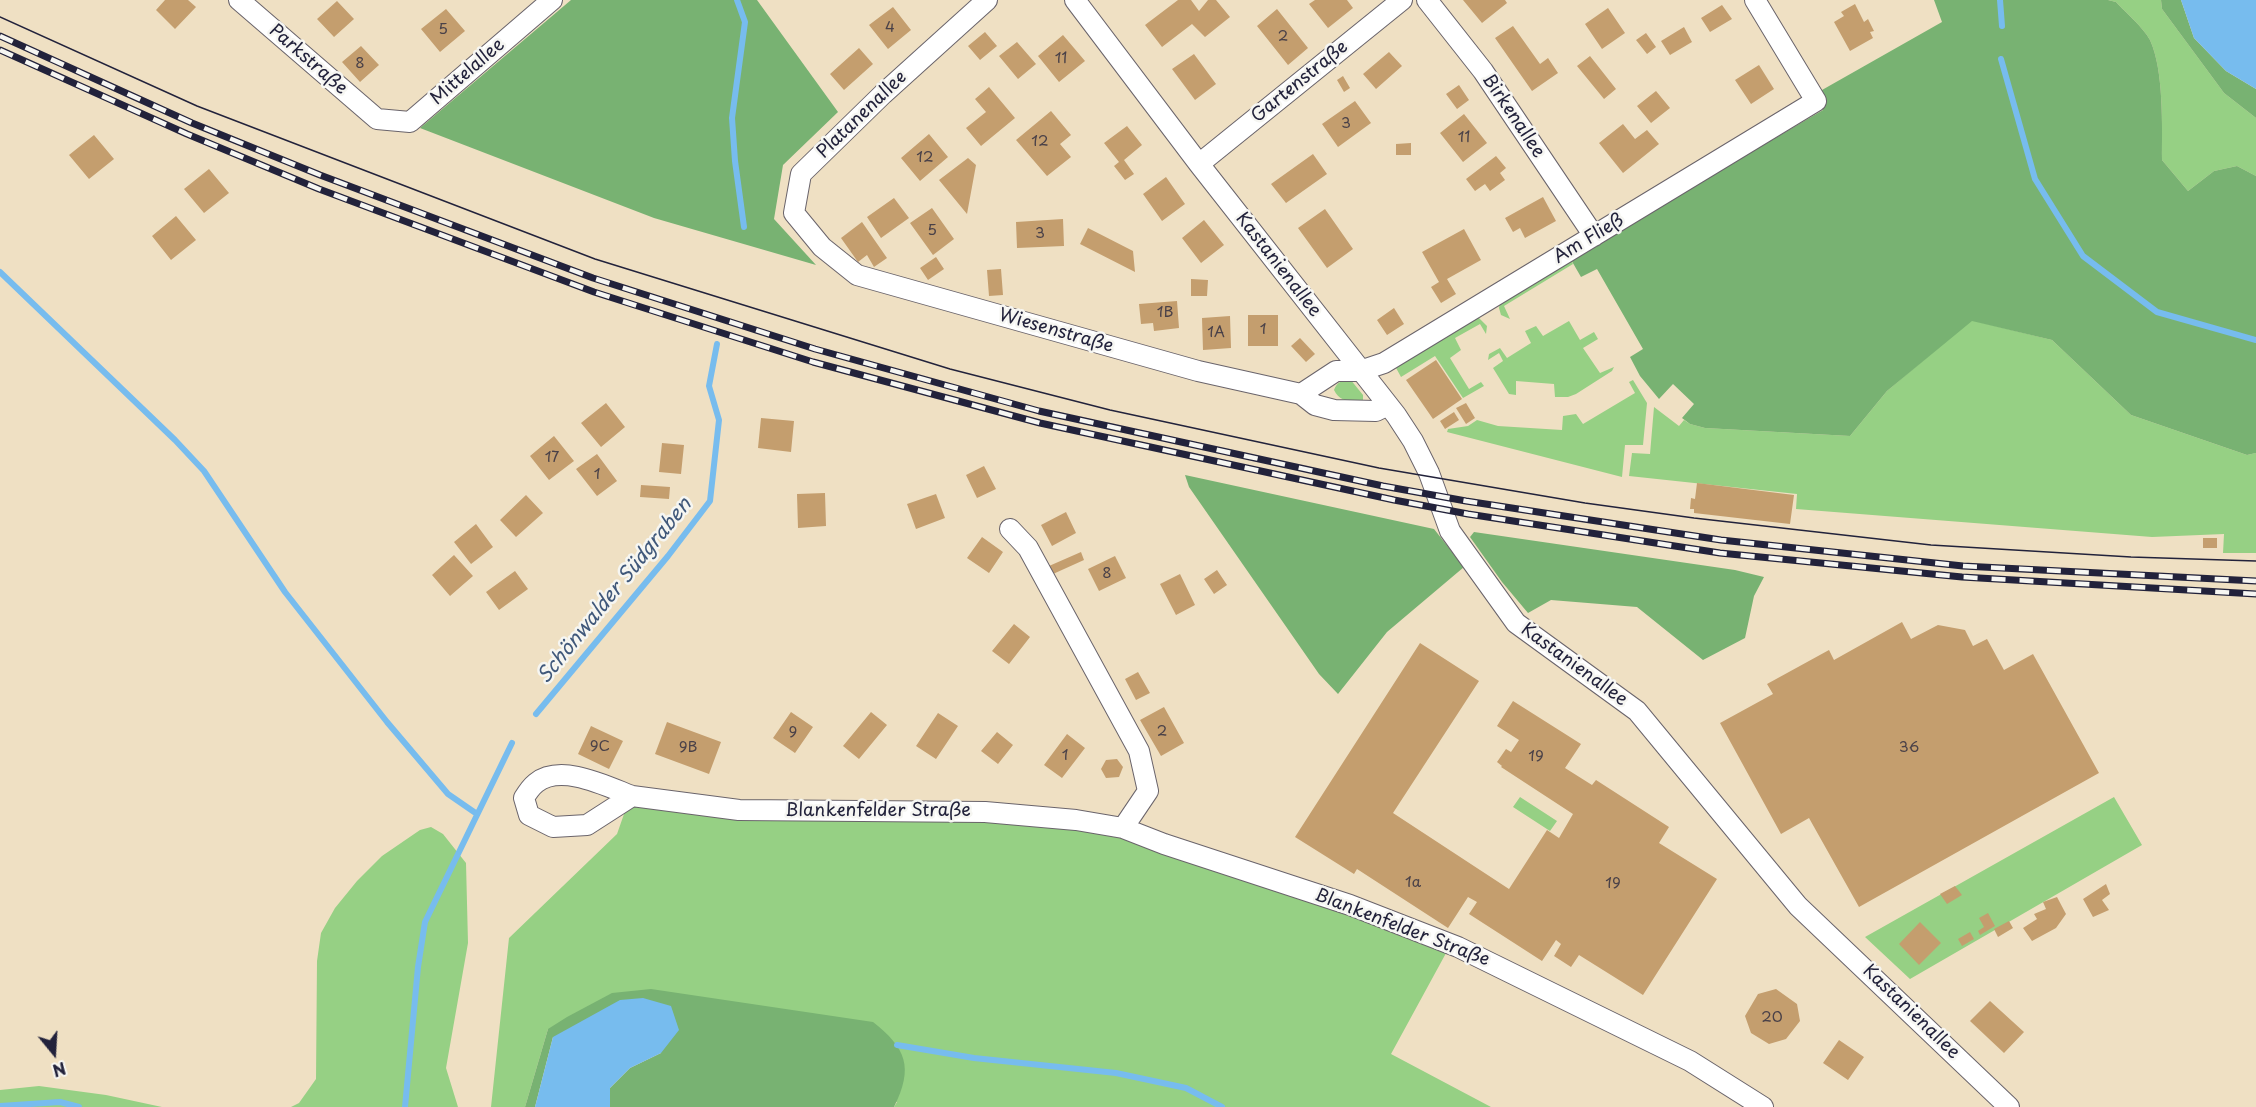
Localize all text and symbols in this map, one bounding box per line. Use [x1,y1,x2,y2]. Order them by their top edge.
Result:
house number: 4 [885,19,895,37]
street label: Parkstraße [265,20,351,100]
house number: 5 [438,21,448,39]
house number: 2 [1278,28,1288,46]
street label: Mittelallee [427,34,509,110]
street label: Gartenstraße [1247,36,1353,128]
house number: 11 [1055,50,1067,68]
house number: 8 [355,55,365,73]
street label: Platanenallee [813,67,911,163]
street label: Birkenallee [1477,70,1549,162]
house number: 3 [1341,115,1351,133]
house number: 11 [1458,129,1470,147]
house number: 12 [1031,133,1049,151]
house number: 12 [916,149,934,167]
street label: Kastanienallee [1231,209,1325,321]
street label: Am Fließ [1550,210,1628,268]
house number: 5 [927,222,937,240]
house number: 3 [1035,225,1045,243]
street label: Wiesenstraße [996,304,1116,358]
house number: 1B [1157,304,1173,322]
house number: 1 [1260,321,1266,339]
house number: 1A [1207,324,1225,342]
house number: 17 [545,449,559,467]
house number: 1 [594,466,600,484]
water label: Schönwalder Südgraben [533,494,697,688]
house number: 8 [1102,565,1112,583]
street label: Kastanienallee [1517,619,1631,711]
house number: 2 [1157,723,1167,741]
house number: 9 [789,724,797,742]
house number: 9C [590,738,610,756]
house number: 9B [679,739,697,757]
house number: 36 [1899,739,1919,757]
house number: 1 [1062,747,1068,765]
house number: 19 [1528,748,1544,766]
street label: Blankenfelder Straße [785,800,971,822]
house number: 1a [1405,874,1421,892]
house number: 19 [1605,875,1621,893]
street label: Blankenfelder Straße [1311,885,1493,971]
street label: Kastanienallee [1858,960,1964,1064]
house number: 20 [1761,1009,1783,1027]
north arrow [24,1023,84,1083]
text: N [50,1057,69,1083]

